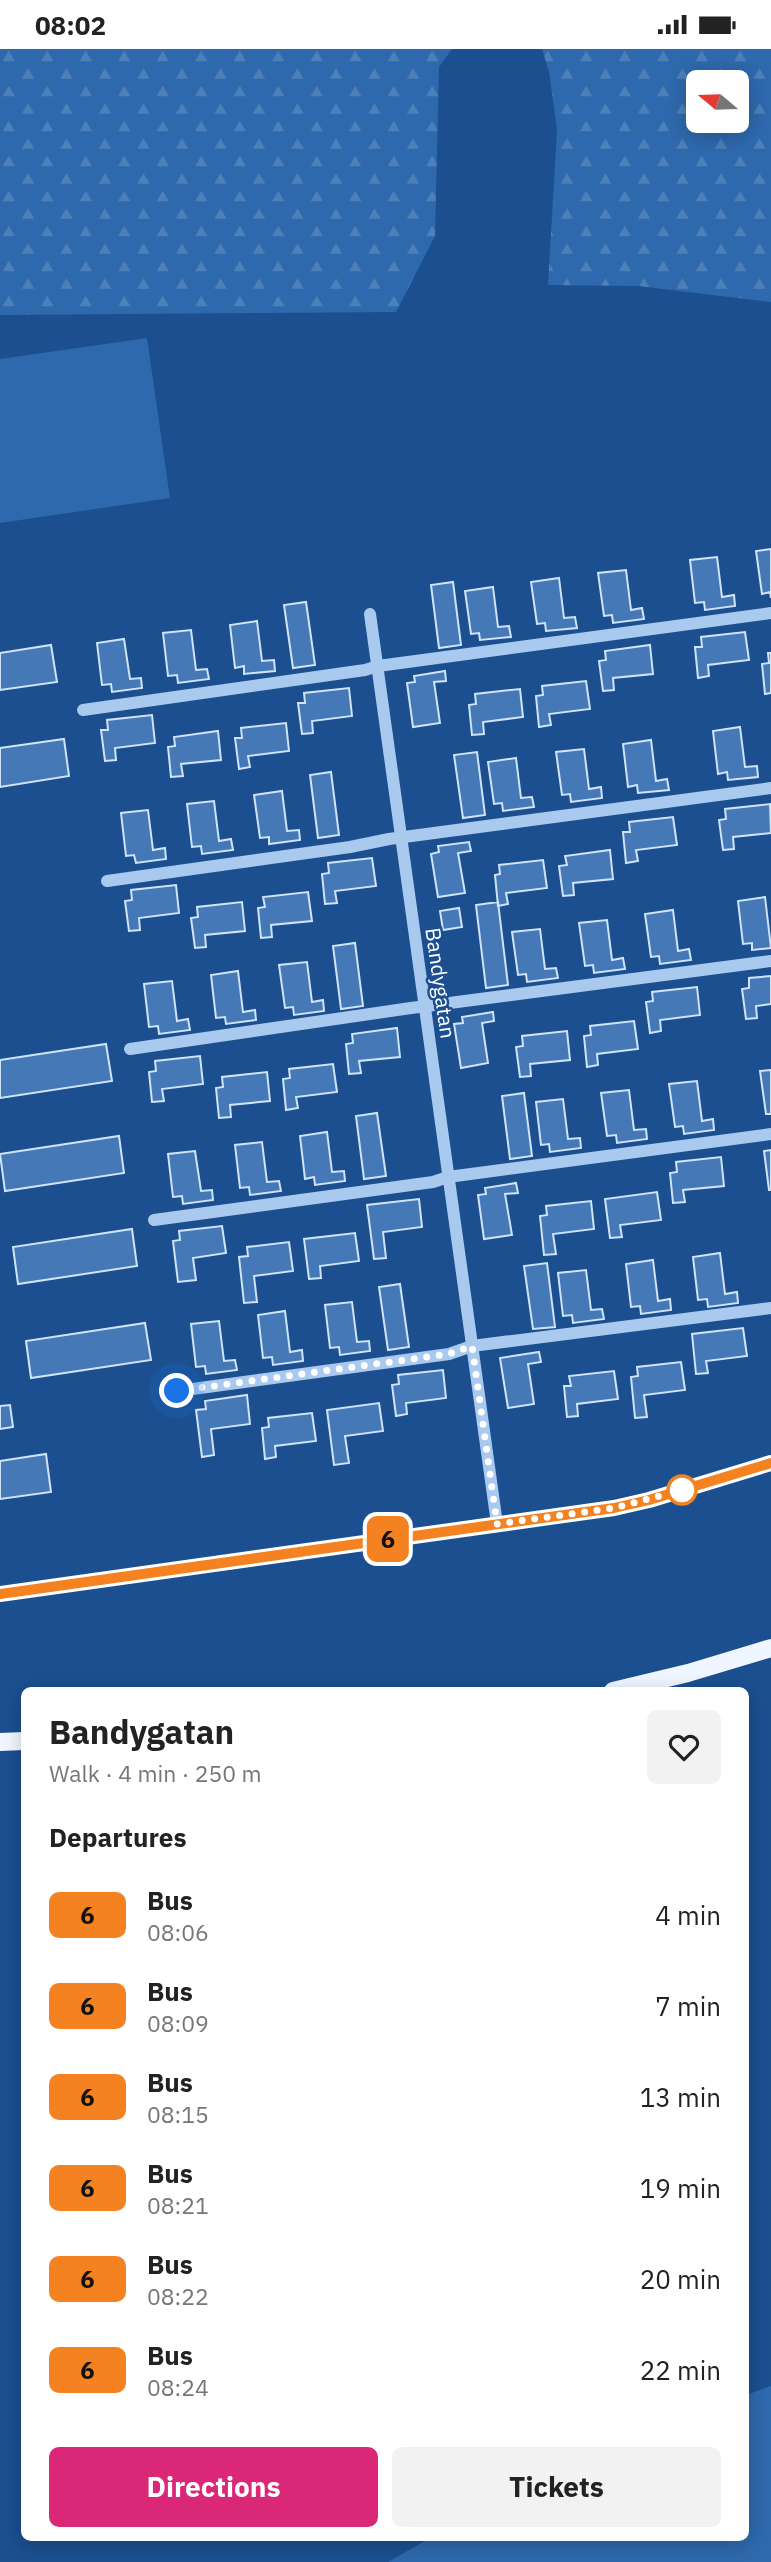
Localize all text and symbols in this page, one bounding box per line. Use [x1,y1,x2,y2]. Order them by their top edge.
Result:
text: 08:02 [35,8,106,42]
north arrow [686,70,749,133]
map controls [686,70,749,133]
street label: Bandygatan [419,926,463,1040]
your location [159,1373,194,1408]
unlabelled marker [667,1475,697,1505]
line badge: 6 [365,1516,411,1562]
text: 6 [381,1523,395,1555]
text: Bandygatan [49,1710,234,1753]
button: heart [647,1710,721,1784]
text: Walk · 4 min · 250 m [49,1758,262,1788]
text: Departures [49,1820,187,1854]
text: Bus [147,1883,193,1917]
text: 4 min [655,1898,721,1932]
text: 6 [80,1899,95,1931]
text: 08:06 [147,1917,209,1947]
text: Bus [147,1974,193,2008]
text: 7 min [655,1989,721,2023]
text: 6 [80,1990,95,2022]
text: 08:09 [147,2008,209,2038]
text: Bus [147,2065,193,2099]
text: 13 min [640,2080,721,2114]
text: 6 [80,2081,95,2113]
text: 08:15 [147,2099,209,2129]
text: Bus [147,2156,193,2190]
text: 19 min [640,2171,721,2205]
text: 6 [80,2172,95,2204]
text: 08:21 [147,2190,209,2220]
text: Bus [147,2247,193,2281]
text: 20 min [640,2262,721,2296]
text: 6 [80,2263,95,2295]
text: 08:22 [147,2281,209,2311]
text: Bus [147,2338,193,2372]
text: 22 min [640,2353,721,2387]
text: 6 [80,2354,95,2386]
text: 08:24 [147,2372,209,2402]
button: Directions [49,2447,378,2527]
button: Tickets [392,2447,721,2527]

